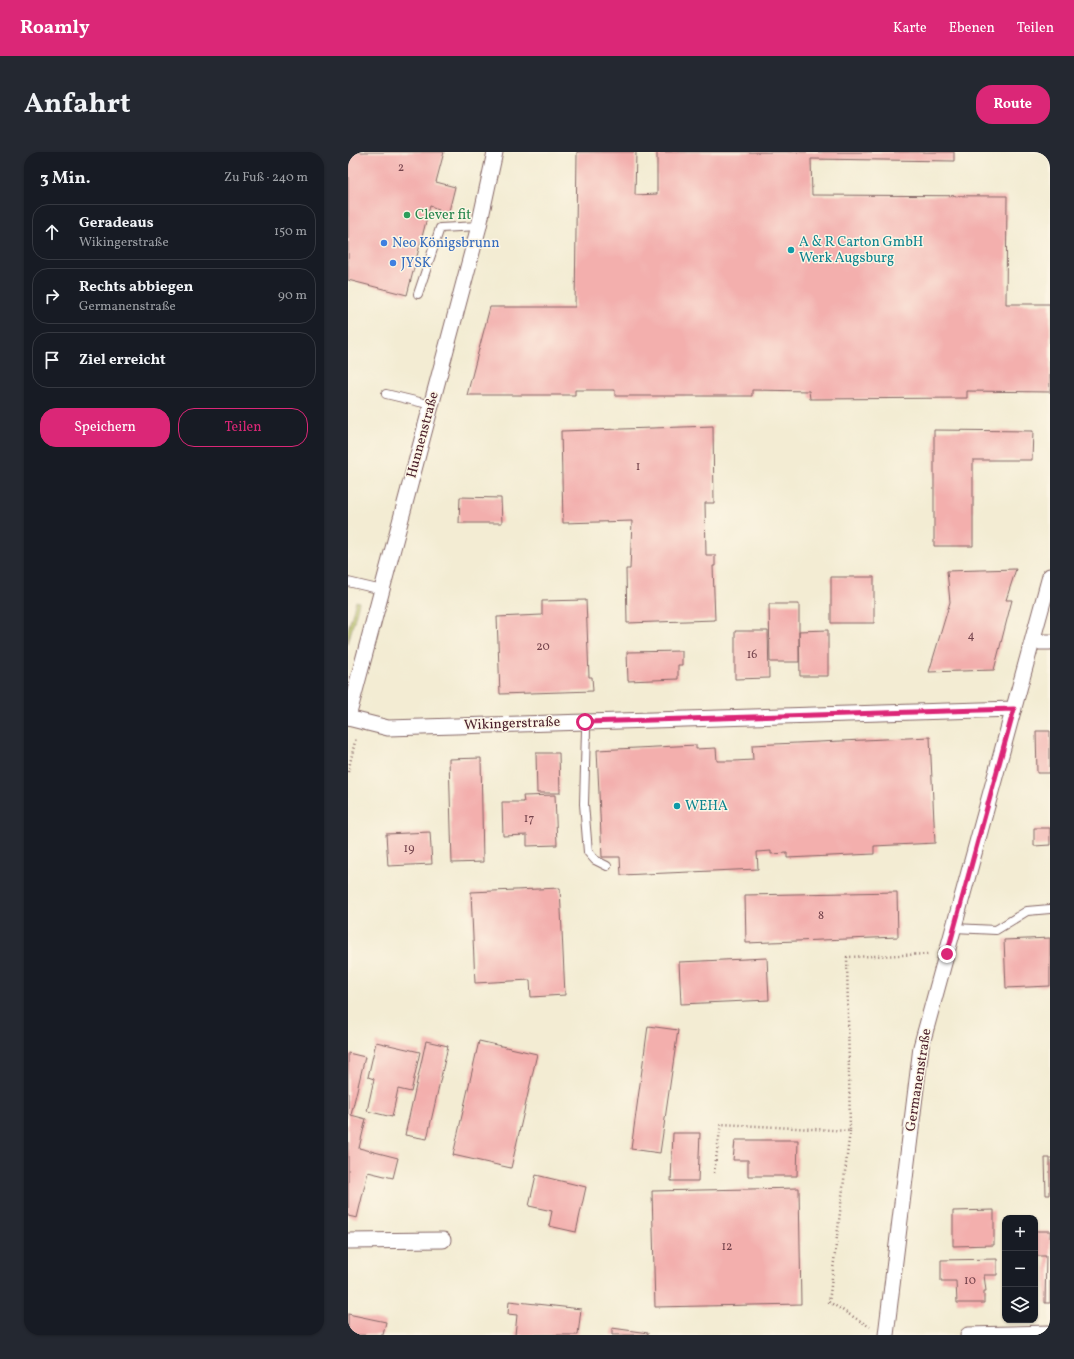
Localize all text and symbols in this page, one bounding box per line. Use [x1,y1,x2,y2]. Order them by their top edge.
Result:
text: Roamly [20,15,90,41]
text: Karte [893,19,927,38]
text: Ebenen [949,19,995,38]
text: Teilen [1017,19,1054,38]
text: Anfahrt [24,85,131,124]
button: Route [976,85,1050,124]
house number: 2 [398,160,404,176]
text: 3 Min. [40,167,91,190]
text: Zu Fuß · 240 m [224,169,308,187]
place label: Clever fit [415,206,471,225]
marker: Clever fit [402,210,412,220]
text: Geradeaus [79,213,154,234]
icon: ahead [41,221,63,243]
text: 150 m [274,223,307,241]
place label: A & R Carton GmbH Werk Augsburg [799,233,923,268]
text: Wikingerstraße [79,234,169,252]
place label: Neo Königsbrunn [392,234,500,253]
marker: Neo Königsbrunn [379,238,389,248]
marker: A & R Carton GmbH Werk Augsburg [786,245,796,255]
place label: JYSK [401,254,432,273]
marker: JYSK [388,258,398,268]
text: Rechts abbiegen [79,277,194,298]
icon: right [41,285,63,307]
text: 90 m [278,287,307,305]
text: Germanenstraße [79,298,176,316]
icon: arrive [41,349,63,371]
text: Ziel erreicht [79,350,166,371]
street label: Hunnenstraße [402,389,444,480]
button: Speichern [40,408,170,447]
button: Teilen [178,408,308,447]
house number: 1 [636,459,640,475]
house number: 4 [967,628,975,644]
house number: 20 [536,639,550,655]
house number: 16 [747,647,757,663]
street label: Wikingerstraße [463,713,561,735]
route start [576,713,594,731]
place label: WEHA [685,797,728,816]
marker: WEHA [672,801,682,811]
house number: 17 [524,811,534,827]
house number: 19 [404,841,414,857]
house number: 8 [818,908,824,924]
route end [938,945,956,963]
street label: Germanenstraße [901,1027,937,1133]
map controls [1002,1215,1038,1323]
button: + [1002,1215,1038,1251]
house number: 12 [721,1239,733,1255]
button: − [1002,1251,1038,1287]
house number: 10 [964,1273,976,1289]
button: layers [1002,1287,1038,1323]

